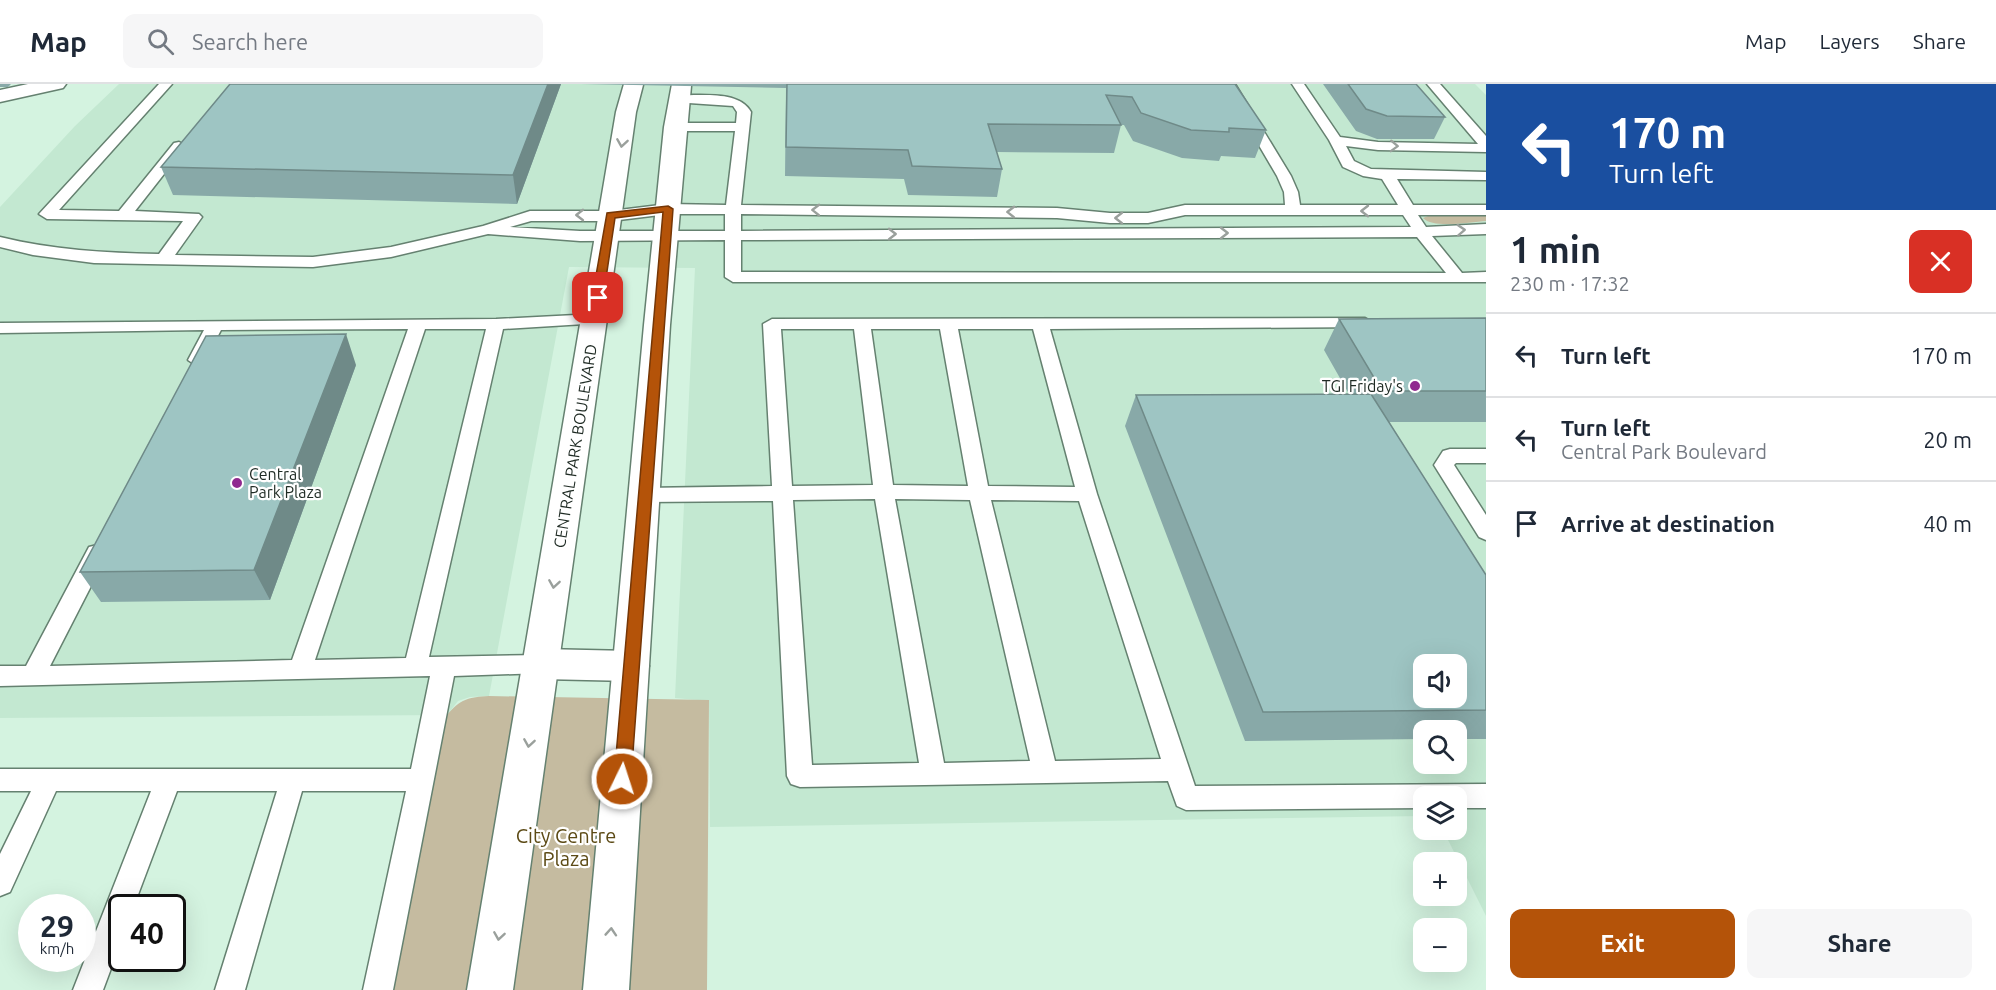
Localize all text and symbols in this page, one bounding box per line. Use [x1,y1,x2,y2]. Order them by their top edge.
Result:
search box [123,14,543,68]
icon: search [144,25,177,58]
text: Map [30,26,87,57]
text: Search here [192,29,308,54]
text: Map [1745,29,1786,53]
text: Layers [1819,29,1880,53]
text: Share [1913,29,1966,53]
icon: left [1510,108,1588,186]
text: 170 m [1609,109,1726,156]
one-way arrow [616,138,628,147]
one-way arrow [1390,140,1399,152]
text: Turn left [1609,158,1713,188]
one-way arrow [812,204,821,217]
one-way arrow [1360,205,1369,217]
one-way arrow [1007,206,1016,218]
one-way arrow [575,209,584,221]
one-way arrow [1114,212,1123,224]
one-way arrow [1456,224,1465,237]
one-way arrow [1219,227,1228,239]
one-way arrow [887,228,896,240]
text: 1 min [1510,229,1601,270]
button: close [1909,230,1972,293]
pin [572,272,623,323]
text: 230 m · 17:32 [1510,272,1630,295]
icon: arrive [581,281,614,314]
icon: left [1510,339,1543,372]
street label: CENTRAL PARK BOULEVARD [550,343,600,549]
text: Turn left [1561,343,1651,368]
text: 170 m [1911,343,1972,368]
place label: TGI Friday's [1322,377,1403,395]
marker: TGI Friday's [1408,379,1422,393]
text: Turn left [1561,415,1651,440]
icon: left [1510,423,1543,456]
text: 20 m [1923,427,1972,452]
text: Central Park Boulevard [1561,440,1767,463]
place label: Central Park Plaza [249,465,322,501]
marker: Central Park Plaza [230,476,244,490]
icon: arrive [1510,507,1543,540]
text: Arrive at destination [1561,511,1775,536]
text: 40 m [1923,511,1972,536]
one-way arrow [548,580,560,589]
map controls [1413,654,1467,972]
button: sound [1413,654,1467,708]
button: search [1413,720,1467,774]
one-way arrow [523,737,536,747]
position arrow [590,747,654,811]
button: layers [1413,786,1467,840]
park label: City Centre Plaza [516,824,616,870]
button: + [1413,852,1467,906]
speed limit sign: 40 [108,894,186,972]
text: 29 [40,909,74,943]
button: Exit [1510,909,1735,978]
button: Share [1747,909,1972,978]
button: − [1413,918,1467,972]
one-way arrow [604,927,617,936]
one-way arrow [493,931,505,940]
text: km/h [40,940,74,957]

